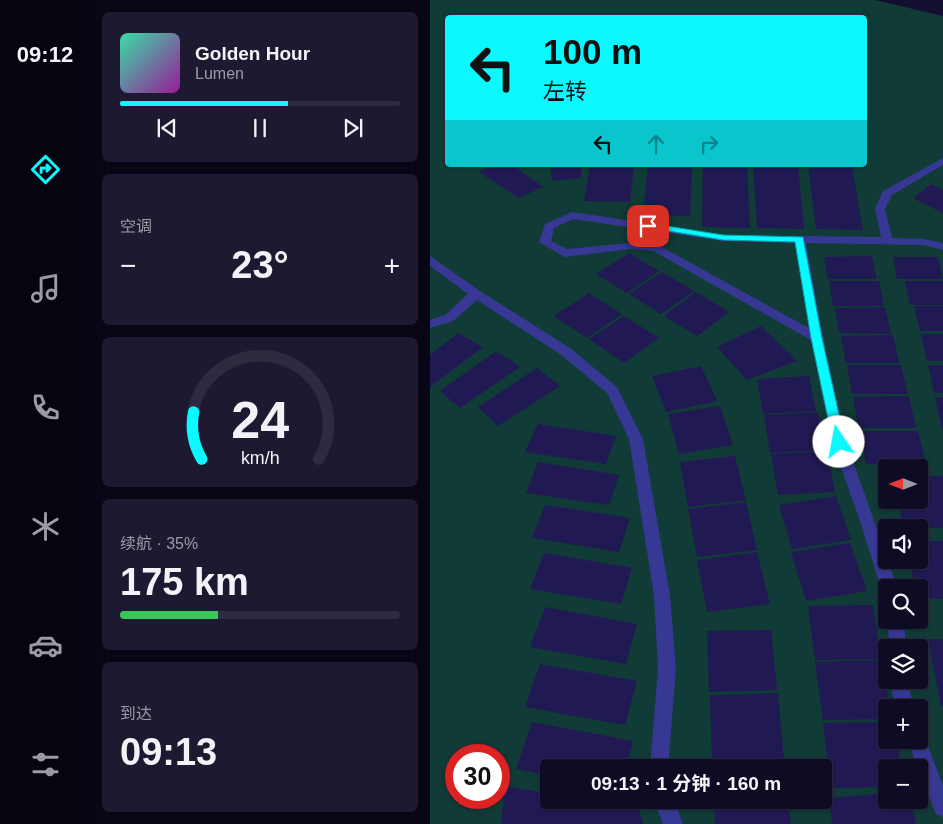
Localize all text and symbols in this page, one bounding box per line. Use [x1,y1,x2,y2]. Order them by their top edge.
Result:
text: 100 m [543,32,642,71]
icon: left [460,35,525,100]
text: 09:12 [17,42,73,67]
text: Golden Hour [195,43,310,64]
text: Lumen [195,65,244,82]
text: 左转 [543,79,587,104]
icon: previous [153,114,181,142]
icon: pause [246,114,274,142]
icon: next [339,114,367,142]
icon: left [589,130,617,158]
icon: ahead [642,130,670,158]
icon: right [695,130,723,158]
icon: directions [28,152,63,187]
pin [627,205,669,247]
icon: arrive [634,212,662,240]
text: 空调 [120,218,152,235]
text: 23° [231,244,289,286]
text: − [120,250,136,281]
text: + [384,250,400,281]
icon: music [28,271,63,306]
icon: phone [28,390,63,425]
text: 24 [231,391,289,449]
position arrow [812,415,864,467]
text: km/h [241,448,279,468]
north arrow [878,459,928,509]
map controls [878,459,928,809]
icon: climate [28,509,63,544]
button: sound [878,519,928,569]
text: 续航 · 35% [120,535,198,552]
text: 175 km [120,561,249,603]
button: search [878,579,928,629]
icon: car [28,628,63,663]
button: layers [878,639,928,689]
button: + [878,699,928,749]
text: 到达 [120,705,152,722]
text: 09:13 [120,731,217,773]
speed limit sign: 30 [445,744,510,809]
icon: filters [28,747,63,782]
button: − [878,759,928,809]
text: 09:13 · 1 分钟 · 160 m [591,773,781,794]

